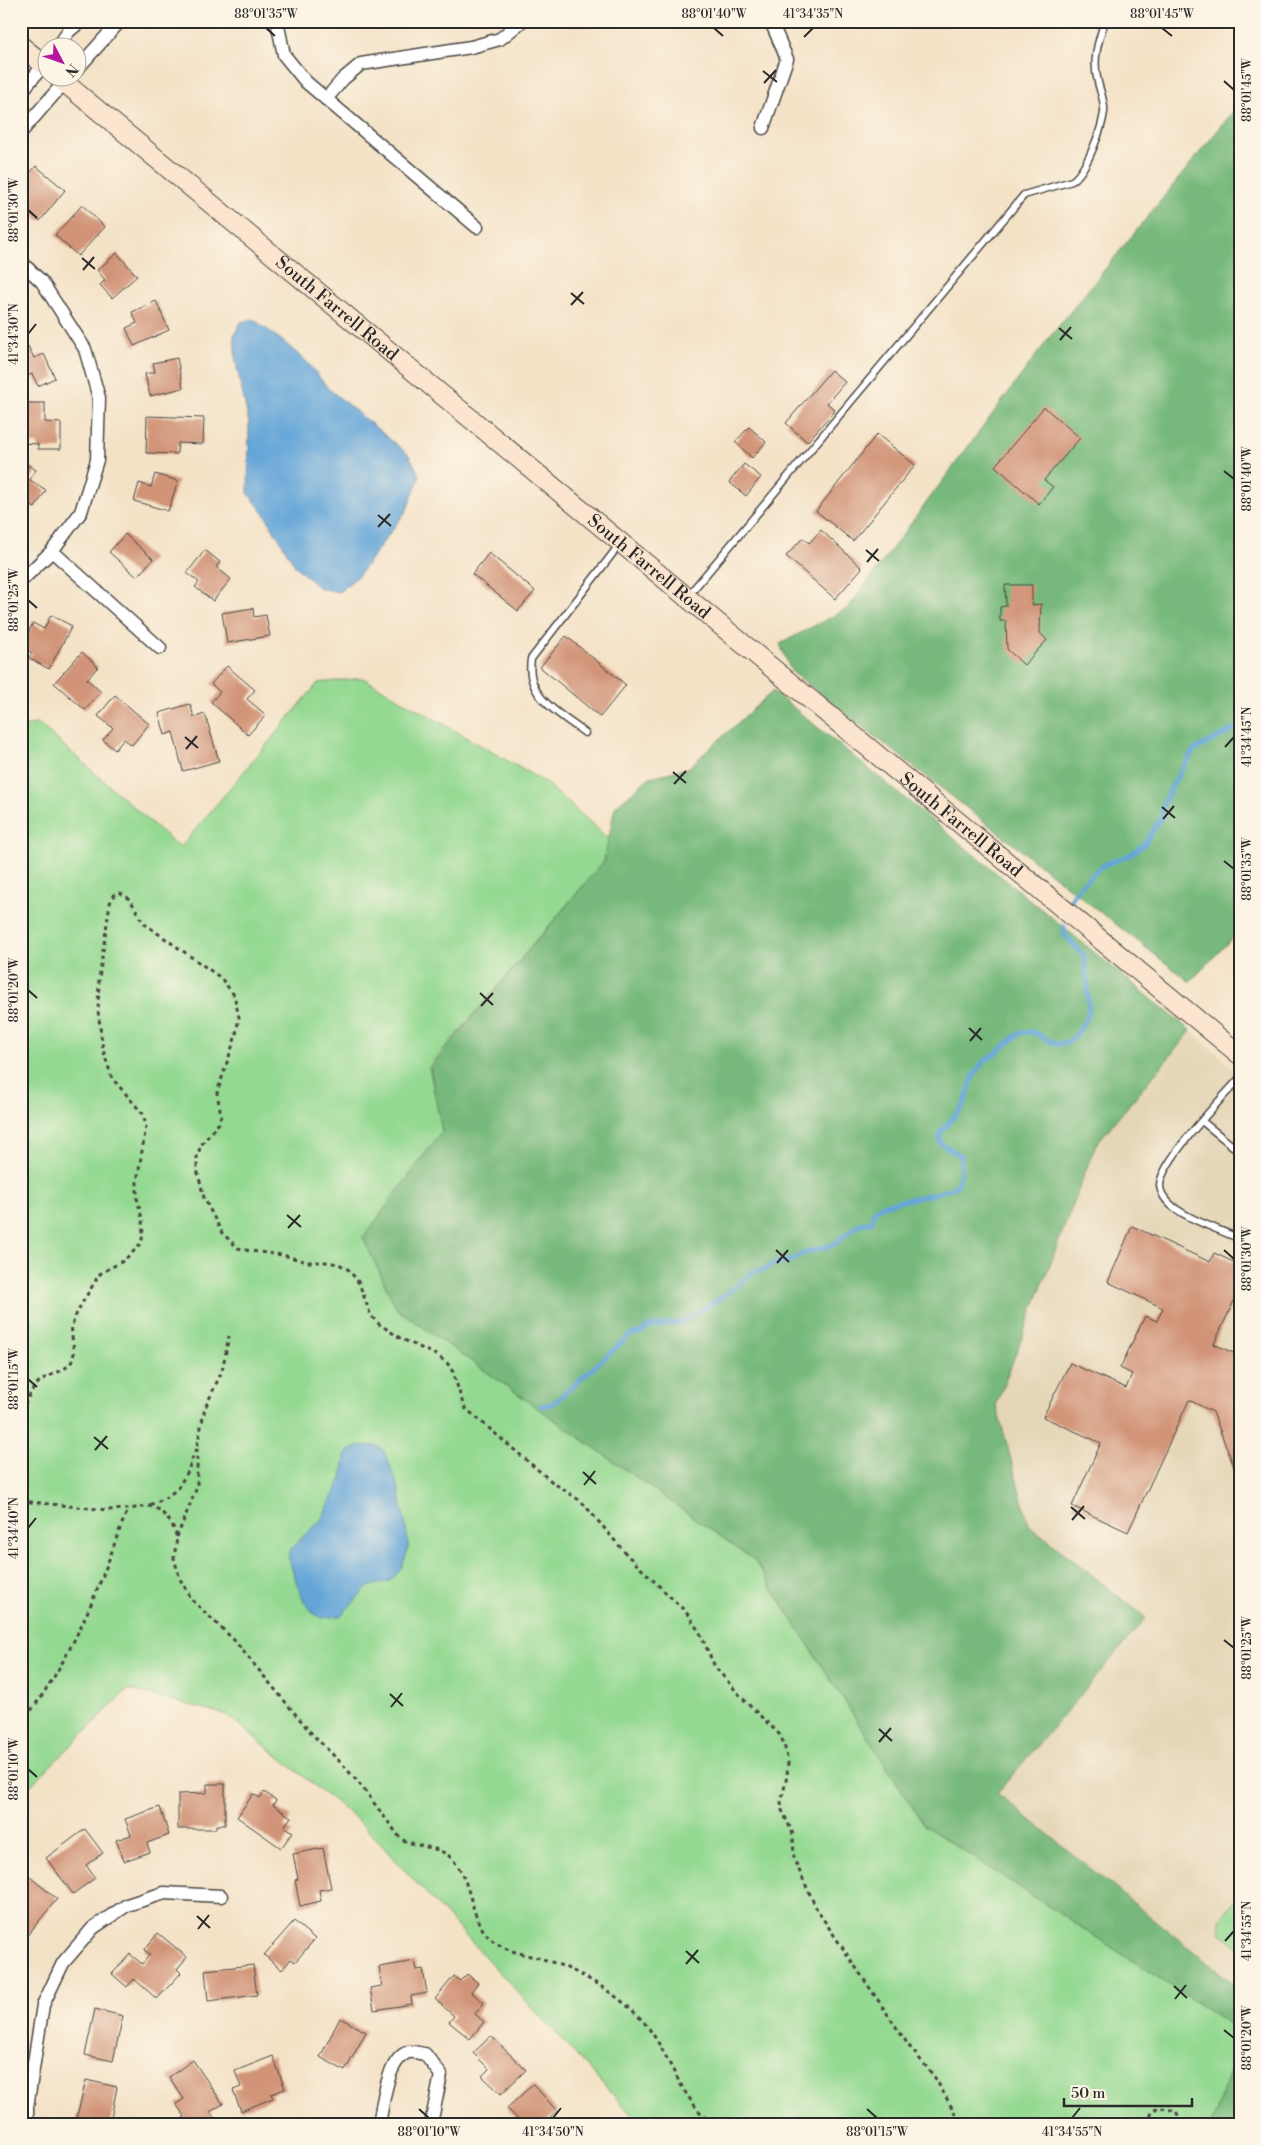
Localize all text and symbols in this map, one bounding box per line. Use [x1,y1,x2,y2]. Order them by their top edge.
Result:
text: 88°01'35"W [234,7,299,22]
text: 88°01'40"W [681,7,748,22]
text: 41°34'35"N [783,7,843,22]
text: 88°01'45"W [1130,7,1195,22]
north arrow [38,38,88,88]
text: 88°01'45"W [1240,57,1255,122]
text: N [61,60,81,80]
text: 88°01'30"W [7,177,22,242]
street label: South Farrell Road [271,251,404,366]
text: 41°34'30"N [7,303,22,365]
text: 88°01'40"W [1240,445,1255,512]
street label: South Farrell Road [583,509,716,625]
text: 88°01'25"W [7,567,22,632]
text: 41°34'45"N [1240,707,1255,767]
street label: South Farrell Road [895,767,1028,883]
text: 88°01'35"W [1240,836,1255,901]
text: 88°01'20"W [7,956,22,1022]
text: 88°01'30"W [1240,1226,1255,1291]
text: 88°01'15"W [7,1347,22,1410]
text: 41°34'40"N [7,1497,22,1559]
text: 88°01'25"W [1240,1615,1255,1680]
text: 88°01'10"W [7,1736,22,1800]
text: 41°34'55"N [1240,1901,1255,1961]
text: 88°01'20"W [1240,2004,1255,2070]
scale bar [1064,2075,1191,2107]
text: 50 m [1071,2084,1105,2103]
text: 88°01'10"W [398,2125,462,2140]
text: 41°34'50"N [522,2125,584,2140]
text: 88°01'15"W [846,2125,909,2140]
text: 41°34'55"N [1042,2125,1102,2140]

